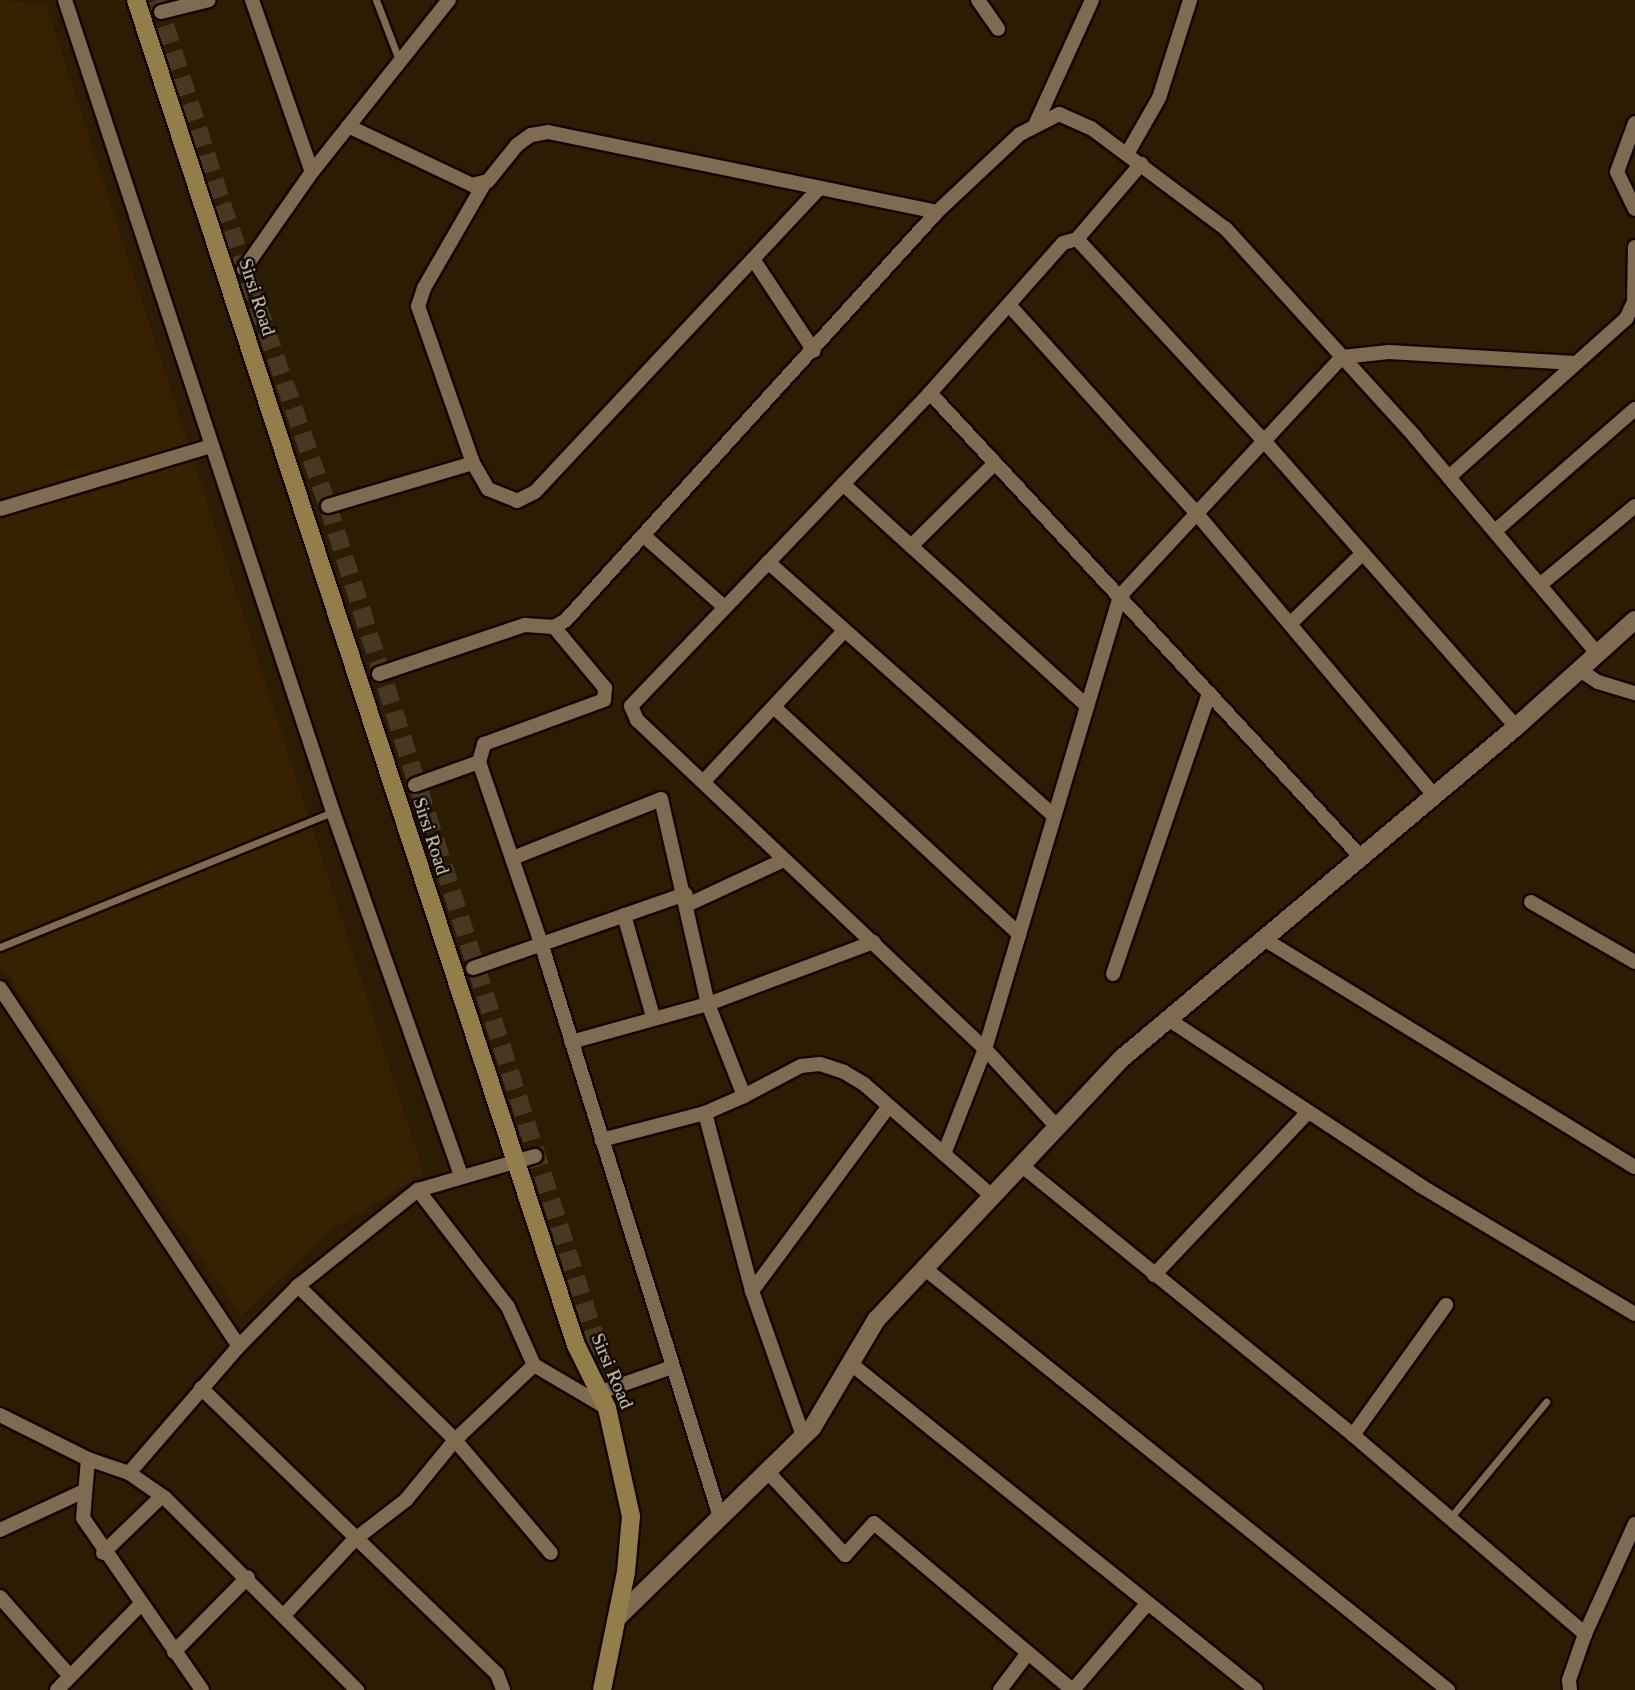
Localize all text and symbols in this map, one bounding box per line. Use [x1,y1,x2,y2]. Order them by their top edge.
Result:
street label: Sirsi Road [234,256,280,338]
street label: Sirsi Road [408,795,454,877]
street label: Sirsi Road [586,1330,638,1412]

